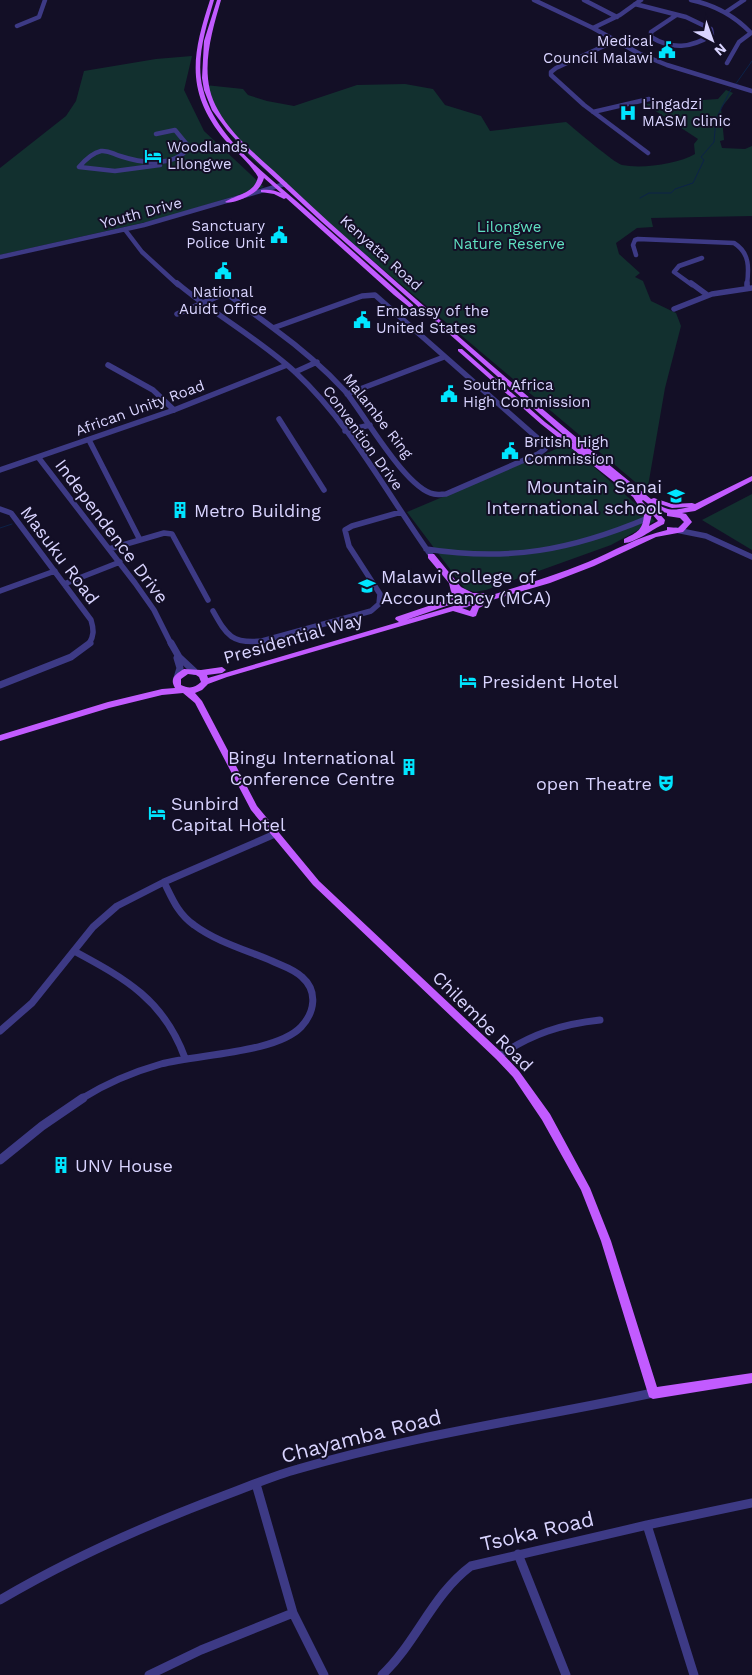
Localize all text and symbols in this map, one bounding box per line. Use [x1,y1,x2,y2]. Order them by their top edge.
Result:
north arrow [687,15,737,65]
place label: Medical Council Malawi [543,32,653,67]
public building icon: Medical Council Malawi [657,40,677,60]
text: N [711,40,730,59]
place label: Lingadzi MASM clinic [642,95,731,130]
hospital icon: Lingadzi MASM clinic [618,103,638,123]
place label: Woodlands Lilongwe [167,138,248,173]
hotel icon: Woodlands Lilongwe [143,146,163,166]
street label: Youth Drive [98,193,184,233]
street label: Kenyatta Road [336,211,426,295]
place label: Sanctuary Police Unit [186,217,266,252]
park label: Lilongwe Nature Reserve [453,218,565,253]
public building icon: Sanctuary Police Unit [269,225,289,245]
public building icon: National Auidt Office [213,261,233,281]
place label: National Auidt Office [179,283,267,318]
place label: Embassy of the United States [376,302,489,337]
public building icon: Embassy of the United States [352,310,372,330]
street label: Malambe Ring [339,370,417,462]
street label: African Unity Road [73,376,207,440]
place label: South Africa High Commission [463,376,590,411]
street label: Convention Drive [319,382,407,494]
public building icon: South Africa High Commission [439,384,459,404]
place label: British High Commission [524,433,614,468]
public building icon: British High Commission [500,441,520,461]
street label: Independence Drive [51,455,173,607]
place label: Mountain Sanai International school [486,476,662,518]
school or university icon: Mountain Sanai International school [666,486,686,506]
building icon: Metro Building [170,500,190,520]
place label: Metro Building [194,500,321,521]
street label: Masuku Road [16,502,104,608]
place label: Malawi College of Accountancy (MCA) [381,566,551,608]
school or university icon: Malawi College of Accountancy (MCA) [357,576,377,596]
street label: Presidential Way [221,608,366,668]
hotel icon: President Hotel [458,671,478,691]
place label: President Hotel [482,671,619,692]
place label: Bingu International Conference Centre [228,747,395,789]
building icon: Bingu International Conference Centre [399,757,419,777]
place label: open Theatre [536,773,652,794]
theatre icon: open Theatre [656,773,676,793]
place label: Sunbird Capital Hotel [171,793,286,835]
hotel icon: Sunbird Capital Hotel [147,803,167,823]
street label: Chilembe Road [429,967,537,1075]
building icon: UNV House [51,1155,71,1175]
place label: UNV House [75,1155,173,1176]
street label: Chayamba Road [278,1404,444,1468]
street label: Tsoka Road [478,1506,596,1556]

